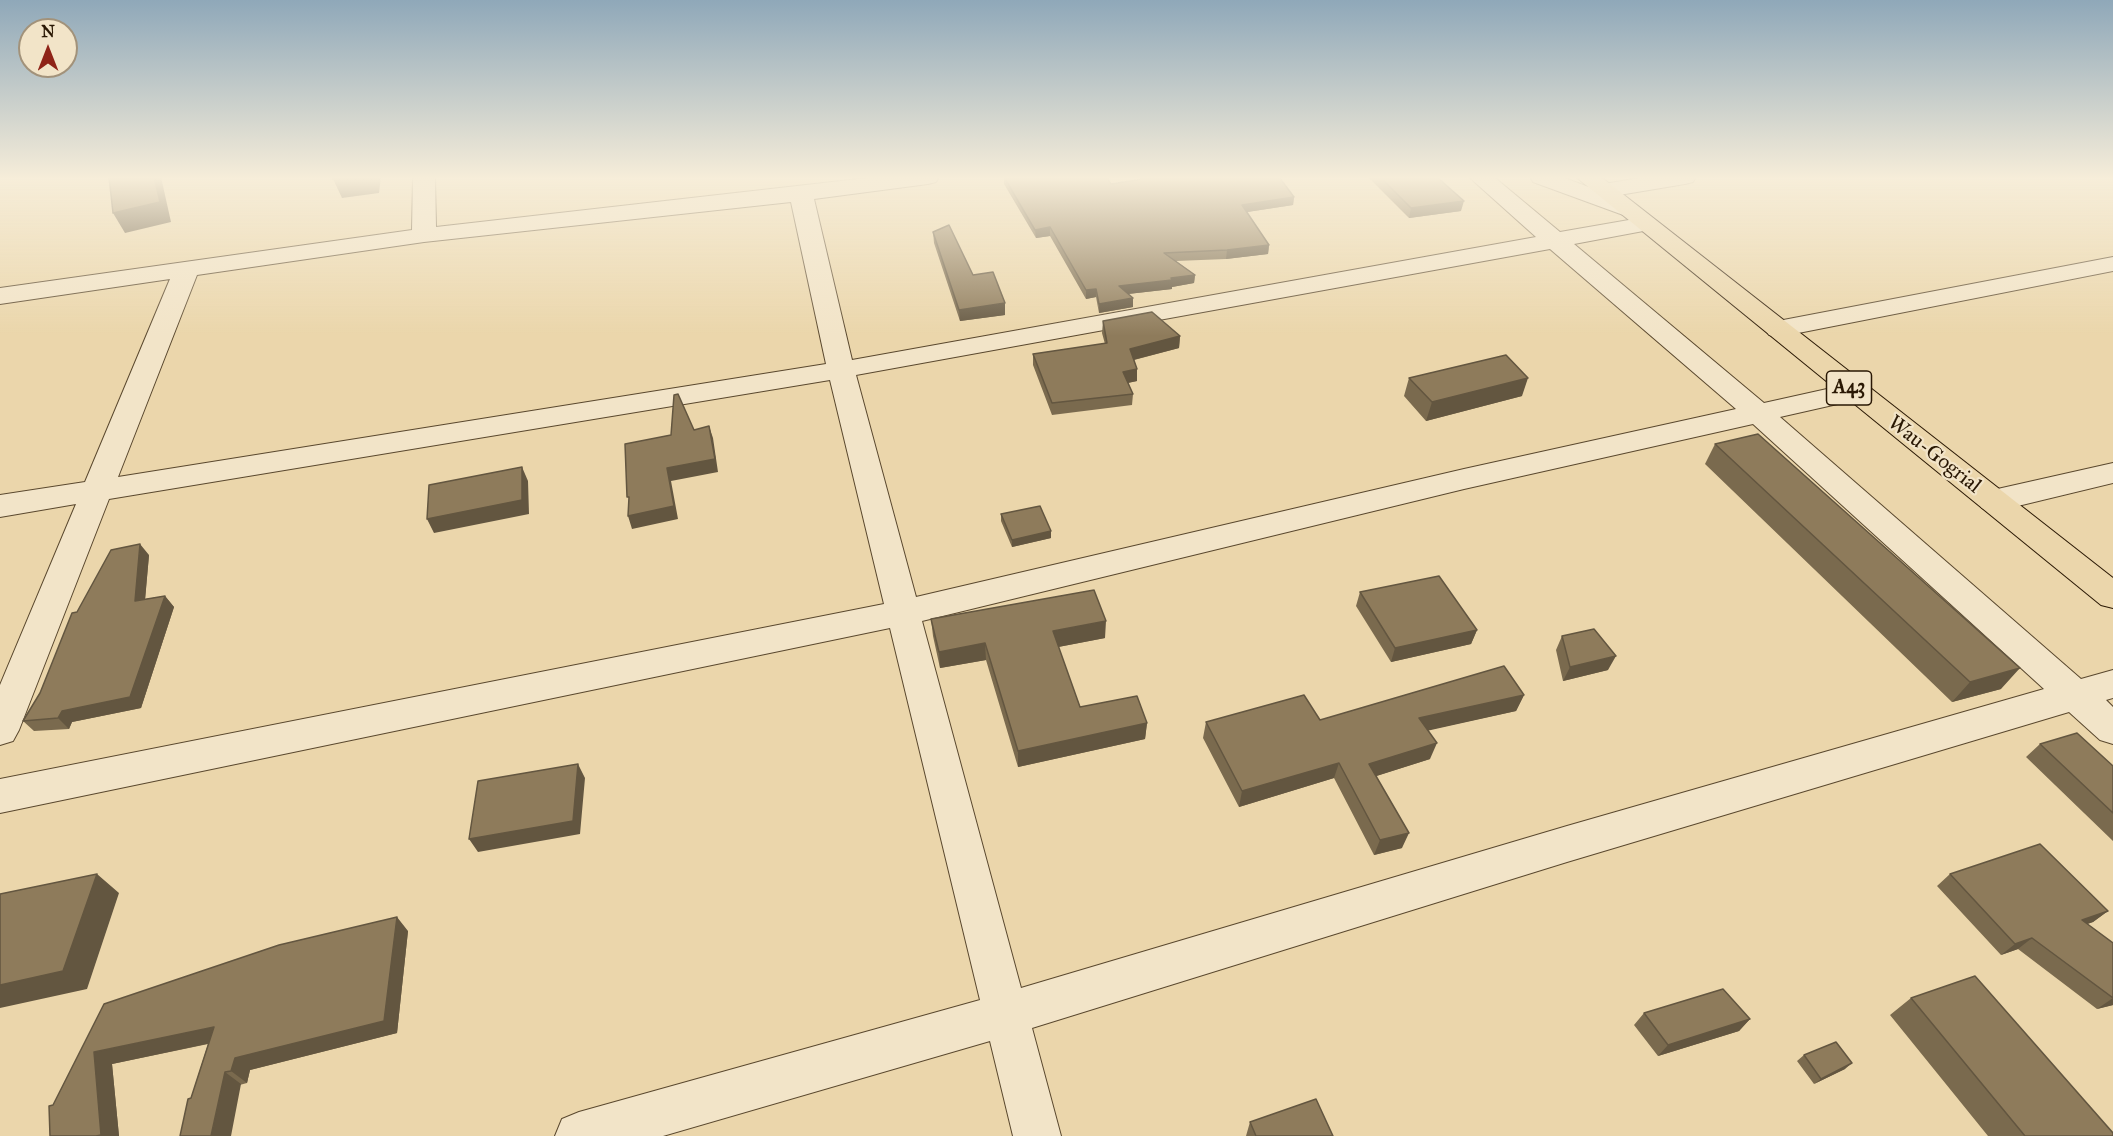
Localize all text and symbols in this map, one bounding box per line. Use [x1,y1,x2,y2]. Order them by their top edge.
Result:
north arrow [18,18,78,78]
text: N [41,22,55,41]
road number: A43 [1826,371,1872,405]
street label: Wau-Gogrial [1882,411,1986,499]

